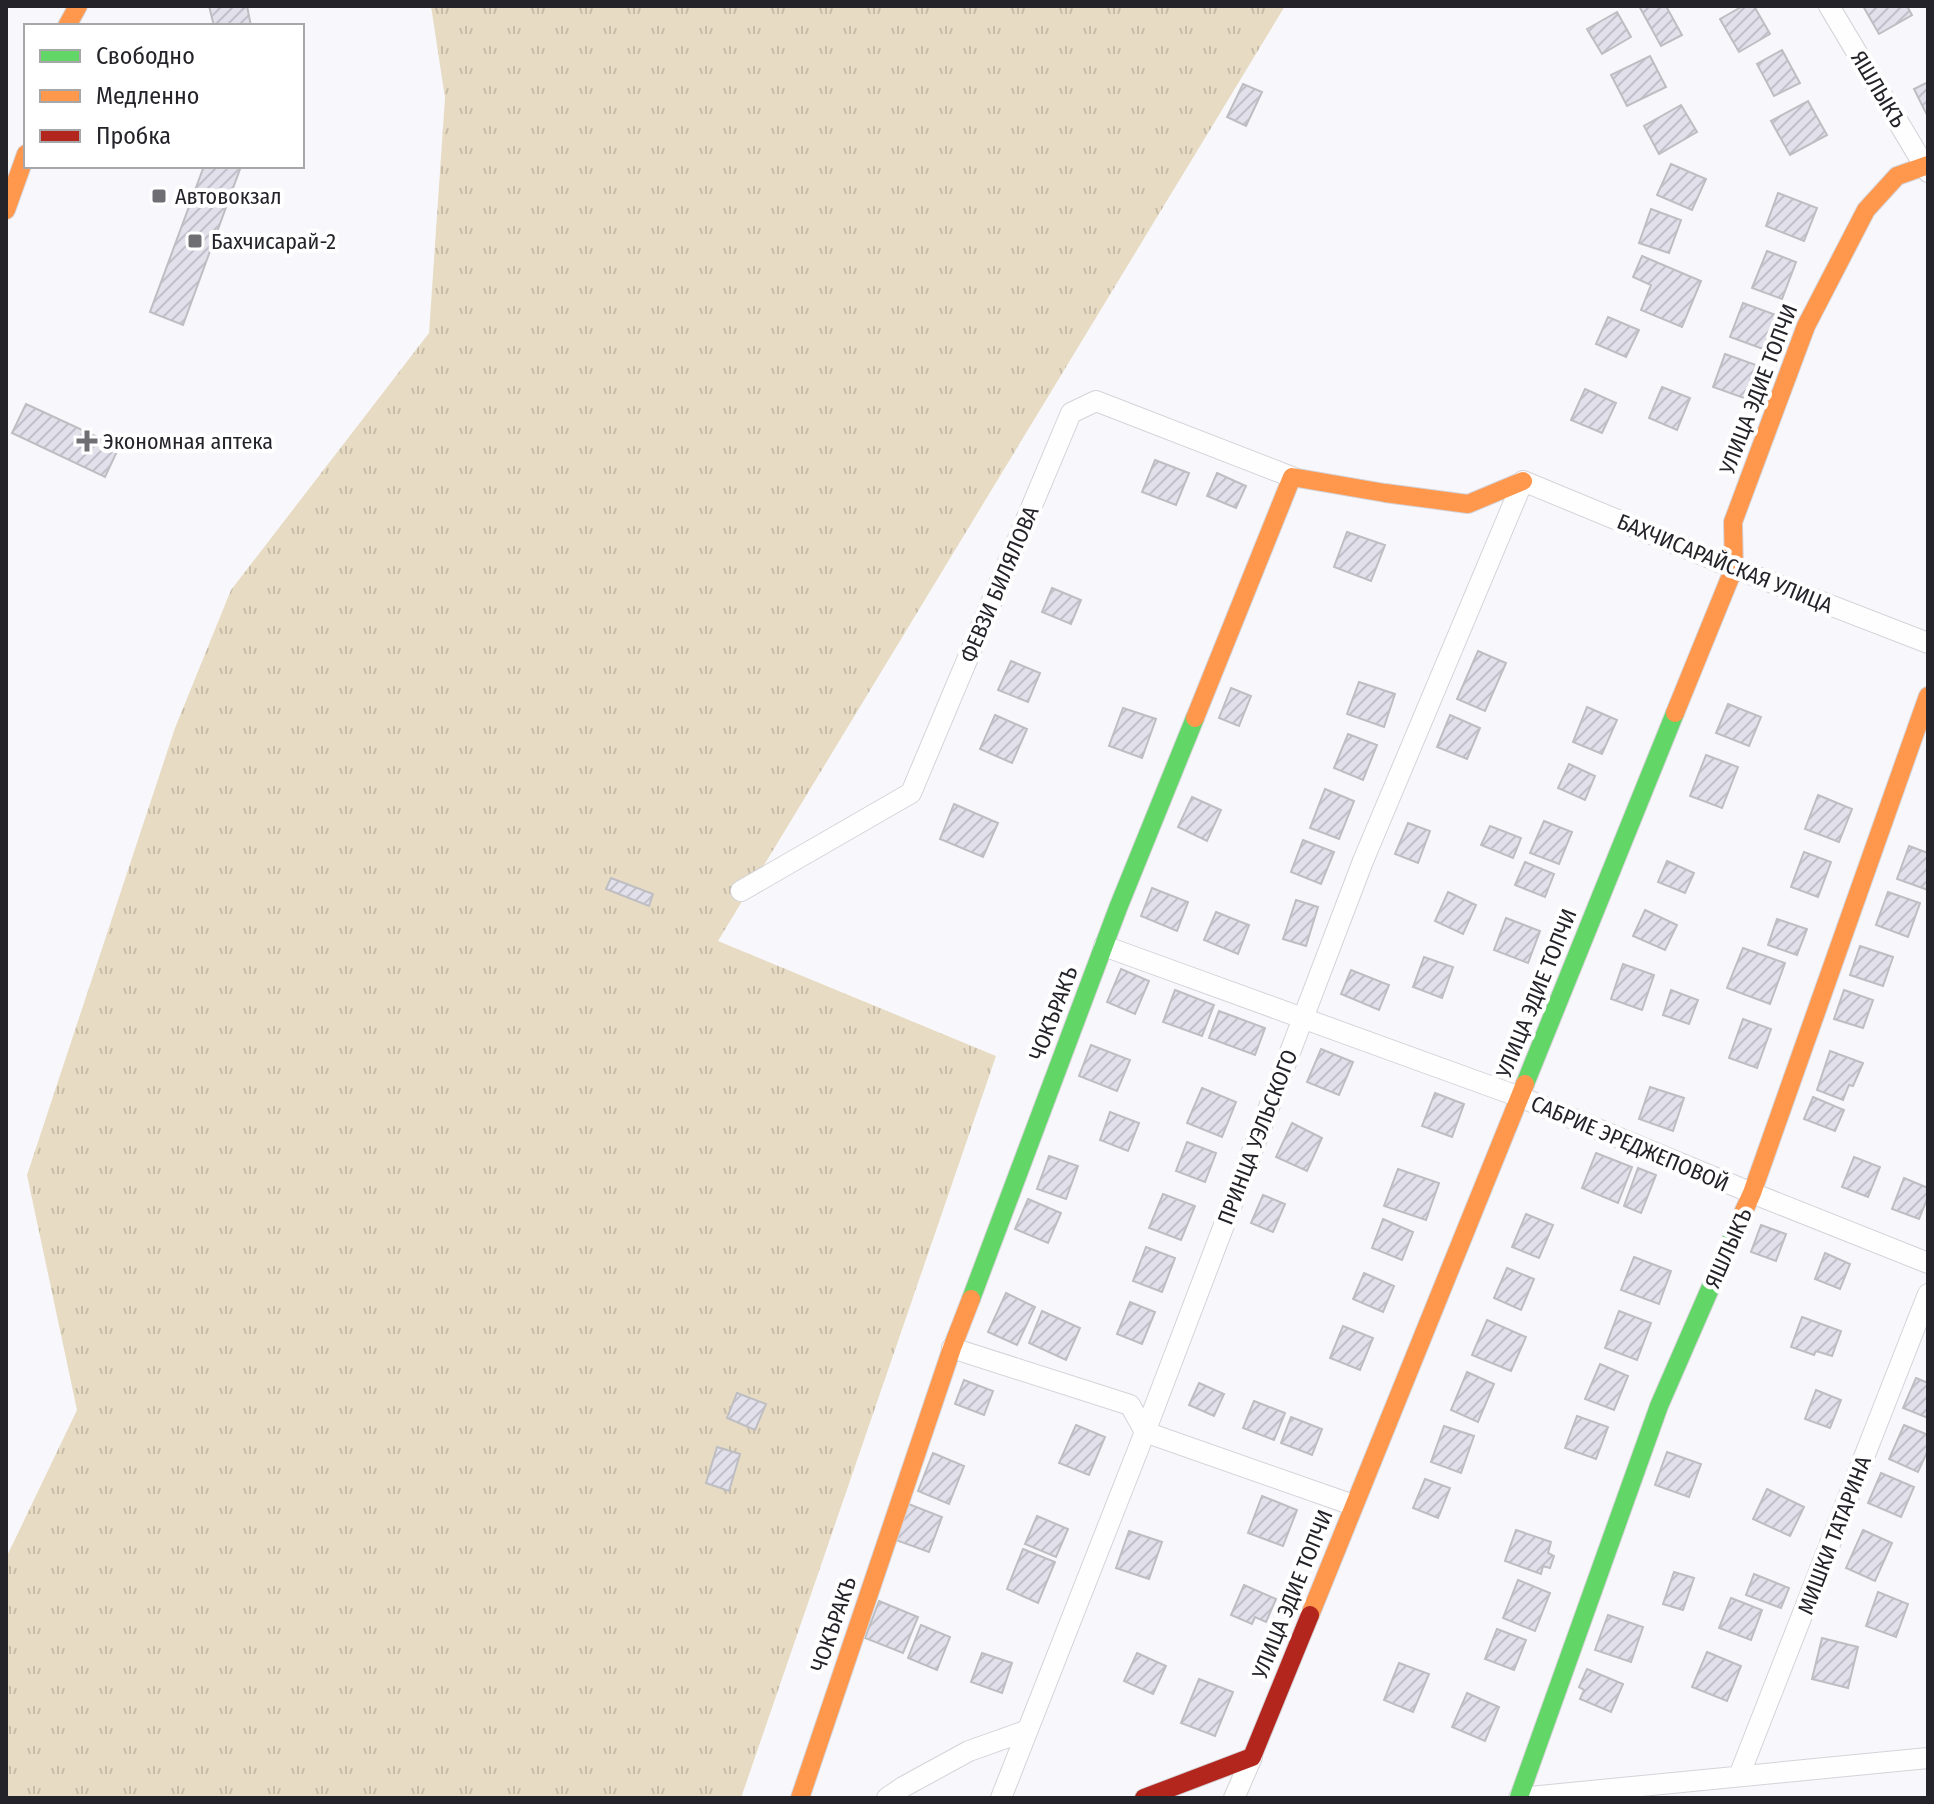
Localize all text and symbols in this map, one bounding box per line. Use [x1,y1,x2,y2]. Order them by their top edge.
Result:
legend [24,24,304,168]
text: Свободно [96,42,195,70]
street label: ЯШЛЫКЪ [1845,46,1912,133]
text: Медленно [96,82,199,110]
text: Пробка [96,122,171,150]
place label: Автовокзал [175,183,282,210]
marker: Автовокзал [150,187,168,205]
place label: Бахчисарай-2 [211,228,336,255]
marker: Бахчисарай-2 [186,232,204,250]
street label: УЛИЦА ЭДИЕ ТОПЧИ [1713,300,1803,479]
place label: Экономная аптека [103,428,273,455]
marker: Экономная аптека [78,432,96,450]
street label: ФЕВЗИ БИЛЯЛОВА [954,502,1045,666]
street label: БАХЧИСАРАЙСКАЯ УЛИЦА [1613,508,1837,619]
street label: УЛИЦА ЭДИЕ ТОПЧИ [1490,905,1583,1083]
street label: ЧОКЪРАКЪ [1023,962,1084,1064]
street label: ПРИНЦА УЭЛЬСКОГО [1212,1046,1303,1228]
street label: САБРИЕ ЭРЕДЖЕПОВОЙ [1527,1090,1733,1197]
street label: ЯШЛЫКЪ [1699,1204,1758,1292]
street label: МИШКИ ТАТАРИНА [1792,1452,1877,1618]
street label: УЛИЦА ЭДИЕ ТОПЧИ [1246,1506,1339,1684]
street label: ЧОКЪРАКЪ [805,1573,862,1675]

